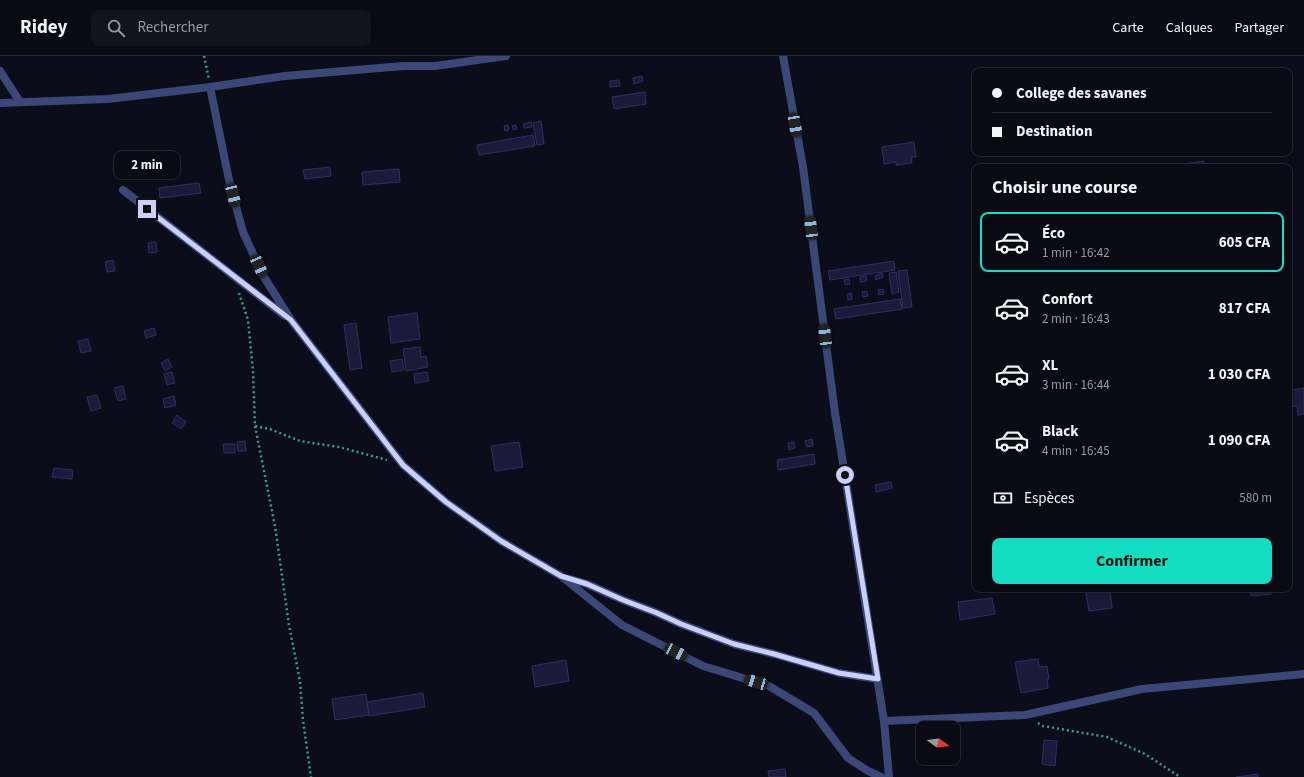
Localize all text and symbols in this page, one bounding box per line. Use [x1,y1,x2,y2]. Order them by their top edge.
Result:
search box [91,10,371,46]
text: Ridey [20,14,67,41]
icon: search [105,17,127,39]
text: Rechercher [137,17,208,38]
text: Carte [1112,18,1144,38]
text: Calques [1166,18,1213,38]
text: Partager [1235,18,1284,38]
text: College des savanes [1016,83,1147,104]
car [787,112,803,138]
text: Destination [1016,121,1093,142]
callout: 2 min [114,151,180,179]
text: 2 min [131,156,163,174]
text: Choisir une course [992,175,1137,200]
car [224,182,242,208]
route end [138,200,156,218]
car [804,215,818,241]
text: Éco [1042,223,1065,244]
icon: car [994,224,1030,260]
text: 605 CFA [1219,232,1270,253]
text: 1 min · 16:42 [1042,244,1110,262]
car [249,253,269,279]
text: Confort [1042,289,1093,310]
icon: car [994,290,1030,326]
text: 817 CFA [1219,298,1270,319]
text: 2 min · 16:43 [1042,310,1110,328]
car [818,323,832,349]
text: XL [1042,355,1058,376]
icon: car [994,356,1030,392]
text: 1 030 CFA [1208,364,1270,385]
text: 3 min · 16:44 [1042,376,1110,394]
text: Black [1042,421,1079,442]
icon: car [994,422,1030,458]
text: 1 090 CFA [1208,430,1270,451]
text: 4 min · 16:45 [1042,442,1110,460]
route start [836,466,854,484]
icon: cash [992,487,1014,509]
text: Espèces [1024,488,1074,509]
text: 580 m [1239,489,1272,507]
button: Confirmer [992,538,1272,584]
car [663,641,689,663]
car [743,673,769,691]
north arrow [916,721,960,765]
map controls [916,721,960,765]

